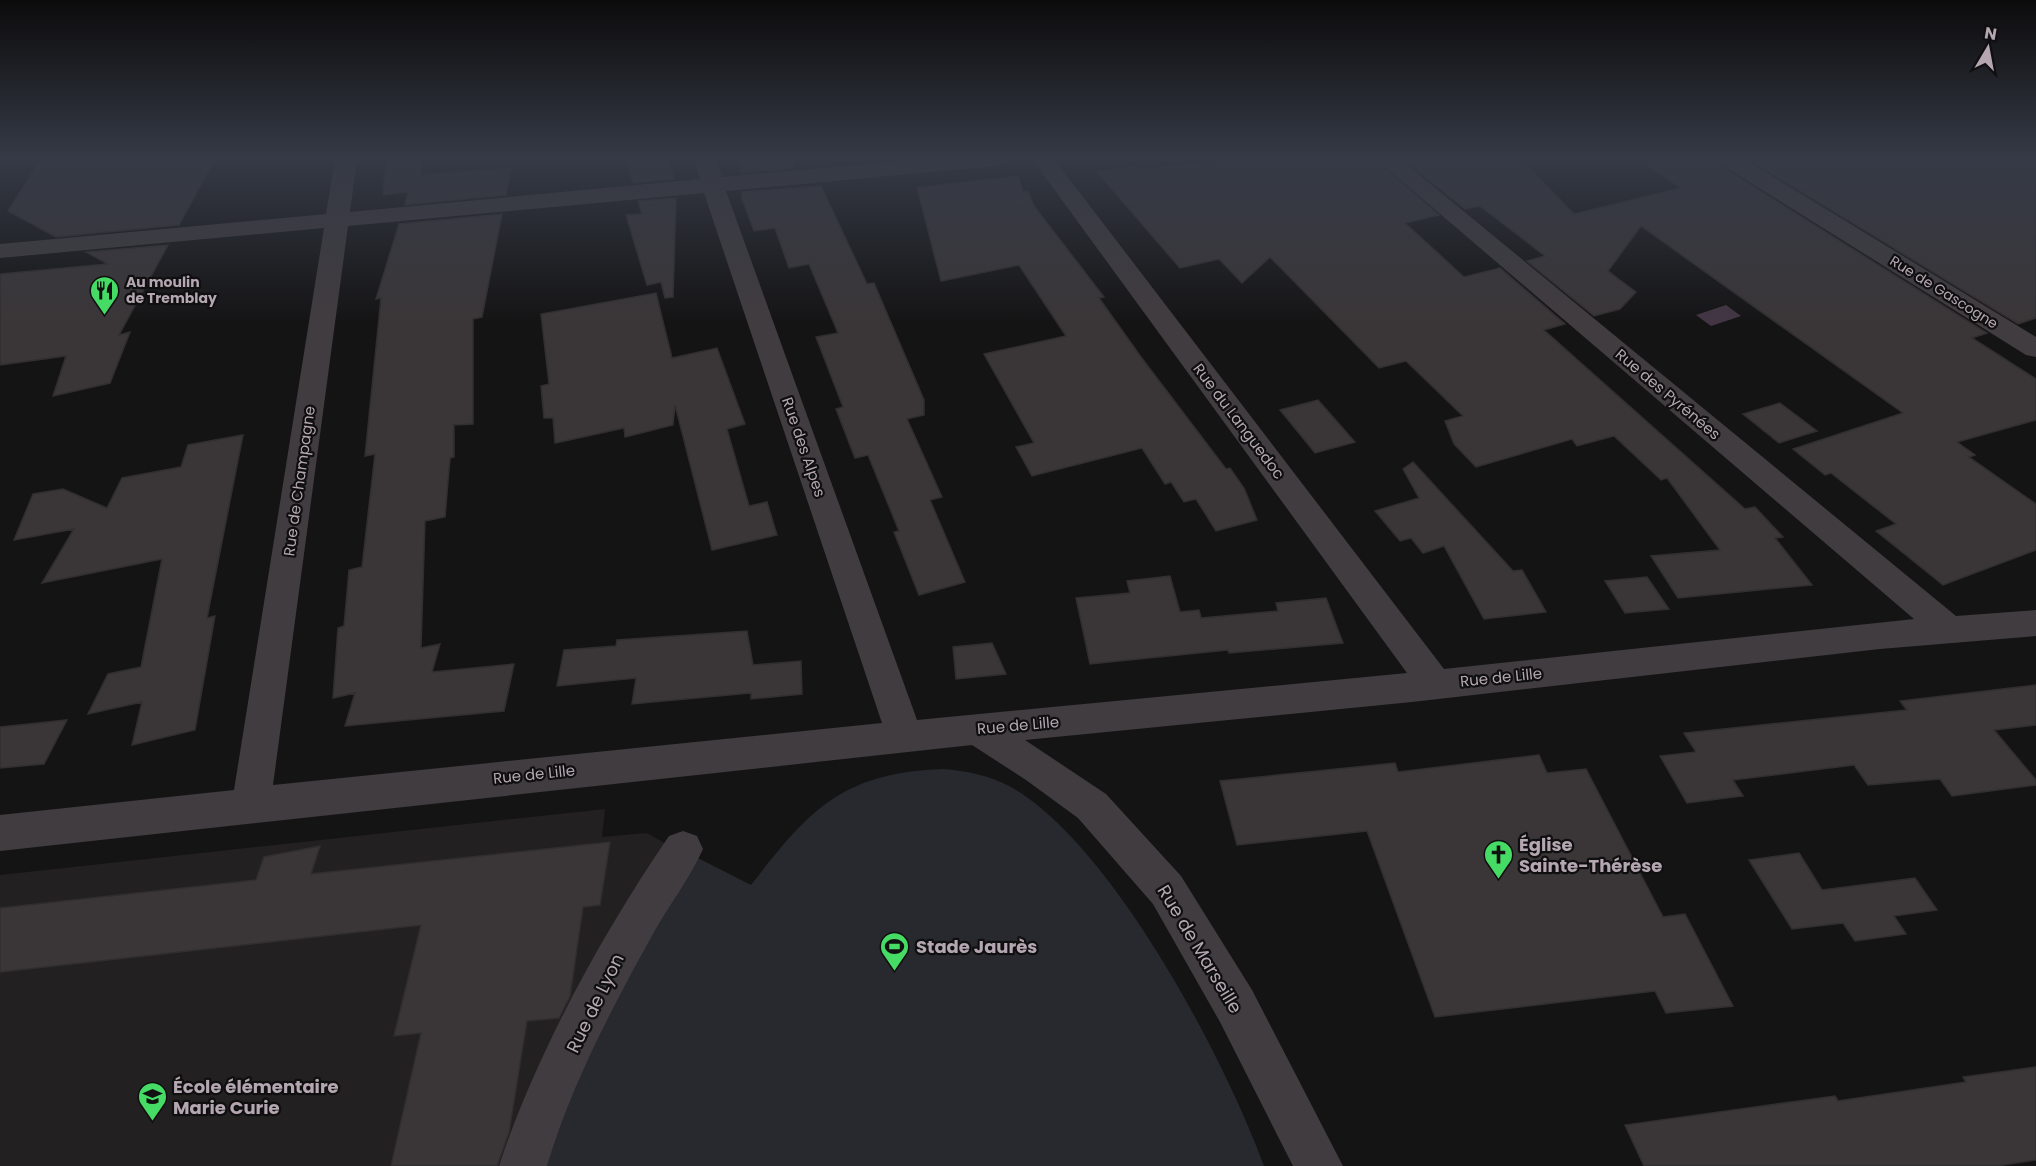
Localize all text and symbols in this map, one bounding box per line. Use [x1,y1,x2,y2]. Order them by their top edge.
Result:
north arrow [1958,18,2018,78]
text: N [1983,21,1998,46]
street label: Rue de Gascogne [1886,251,2002,334]
place label: Au moulin de Tremblay [126,272,217,308]
restaurant icon: Au moulin de Tremblay [89,274,121,316]
street label: Rue des Pyrénées [1611,344,1725,444]
street label: Rue du Languedoc [1189,359,1289,483]
street label: Rue des Alpes [777,394,831,500]
street label: Rue de Champagne [278,404,320,558]
street label: Rue de Lille [1459,662,1543,692]
street label: Rue de Lille [976,711,1060,739]
street label: Rue de Lille [492,759,576,789]
place label: Église Sainte-Thérèse [1519,832,1662,878]
church icon: Église Sainte-Thérèse [1482,838,1514,880]
street label: Rue de Marseille [1152,880,1248,1018]
sports icon: Stade Jaurès [879,930,911,972]
place label: Stade Jaurès [916,934,1037,959]
street label: Rue de Lyon [560,949,630,1057]
place label: École élémentaire Marie Curie [173,1074,339,1120]
school or university icon: École élémentaire Marie Curie [136,1080,168,1122]

